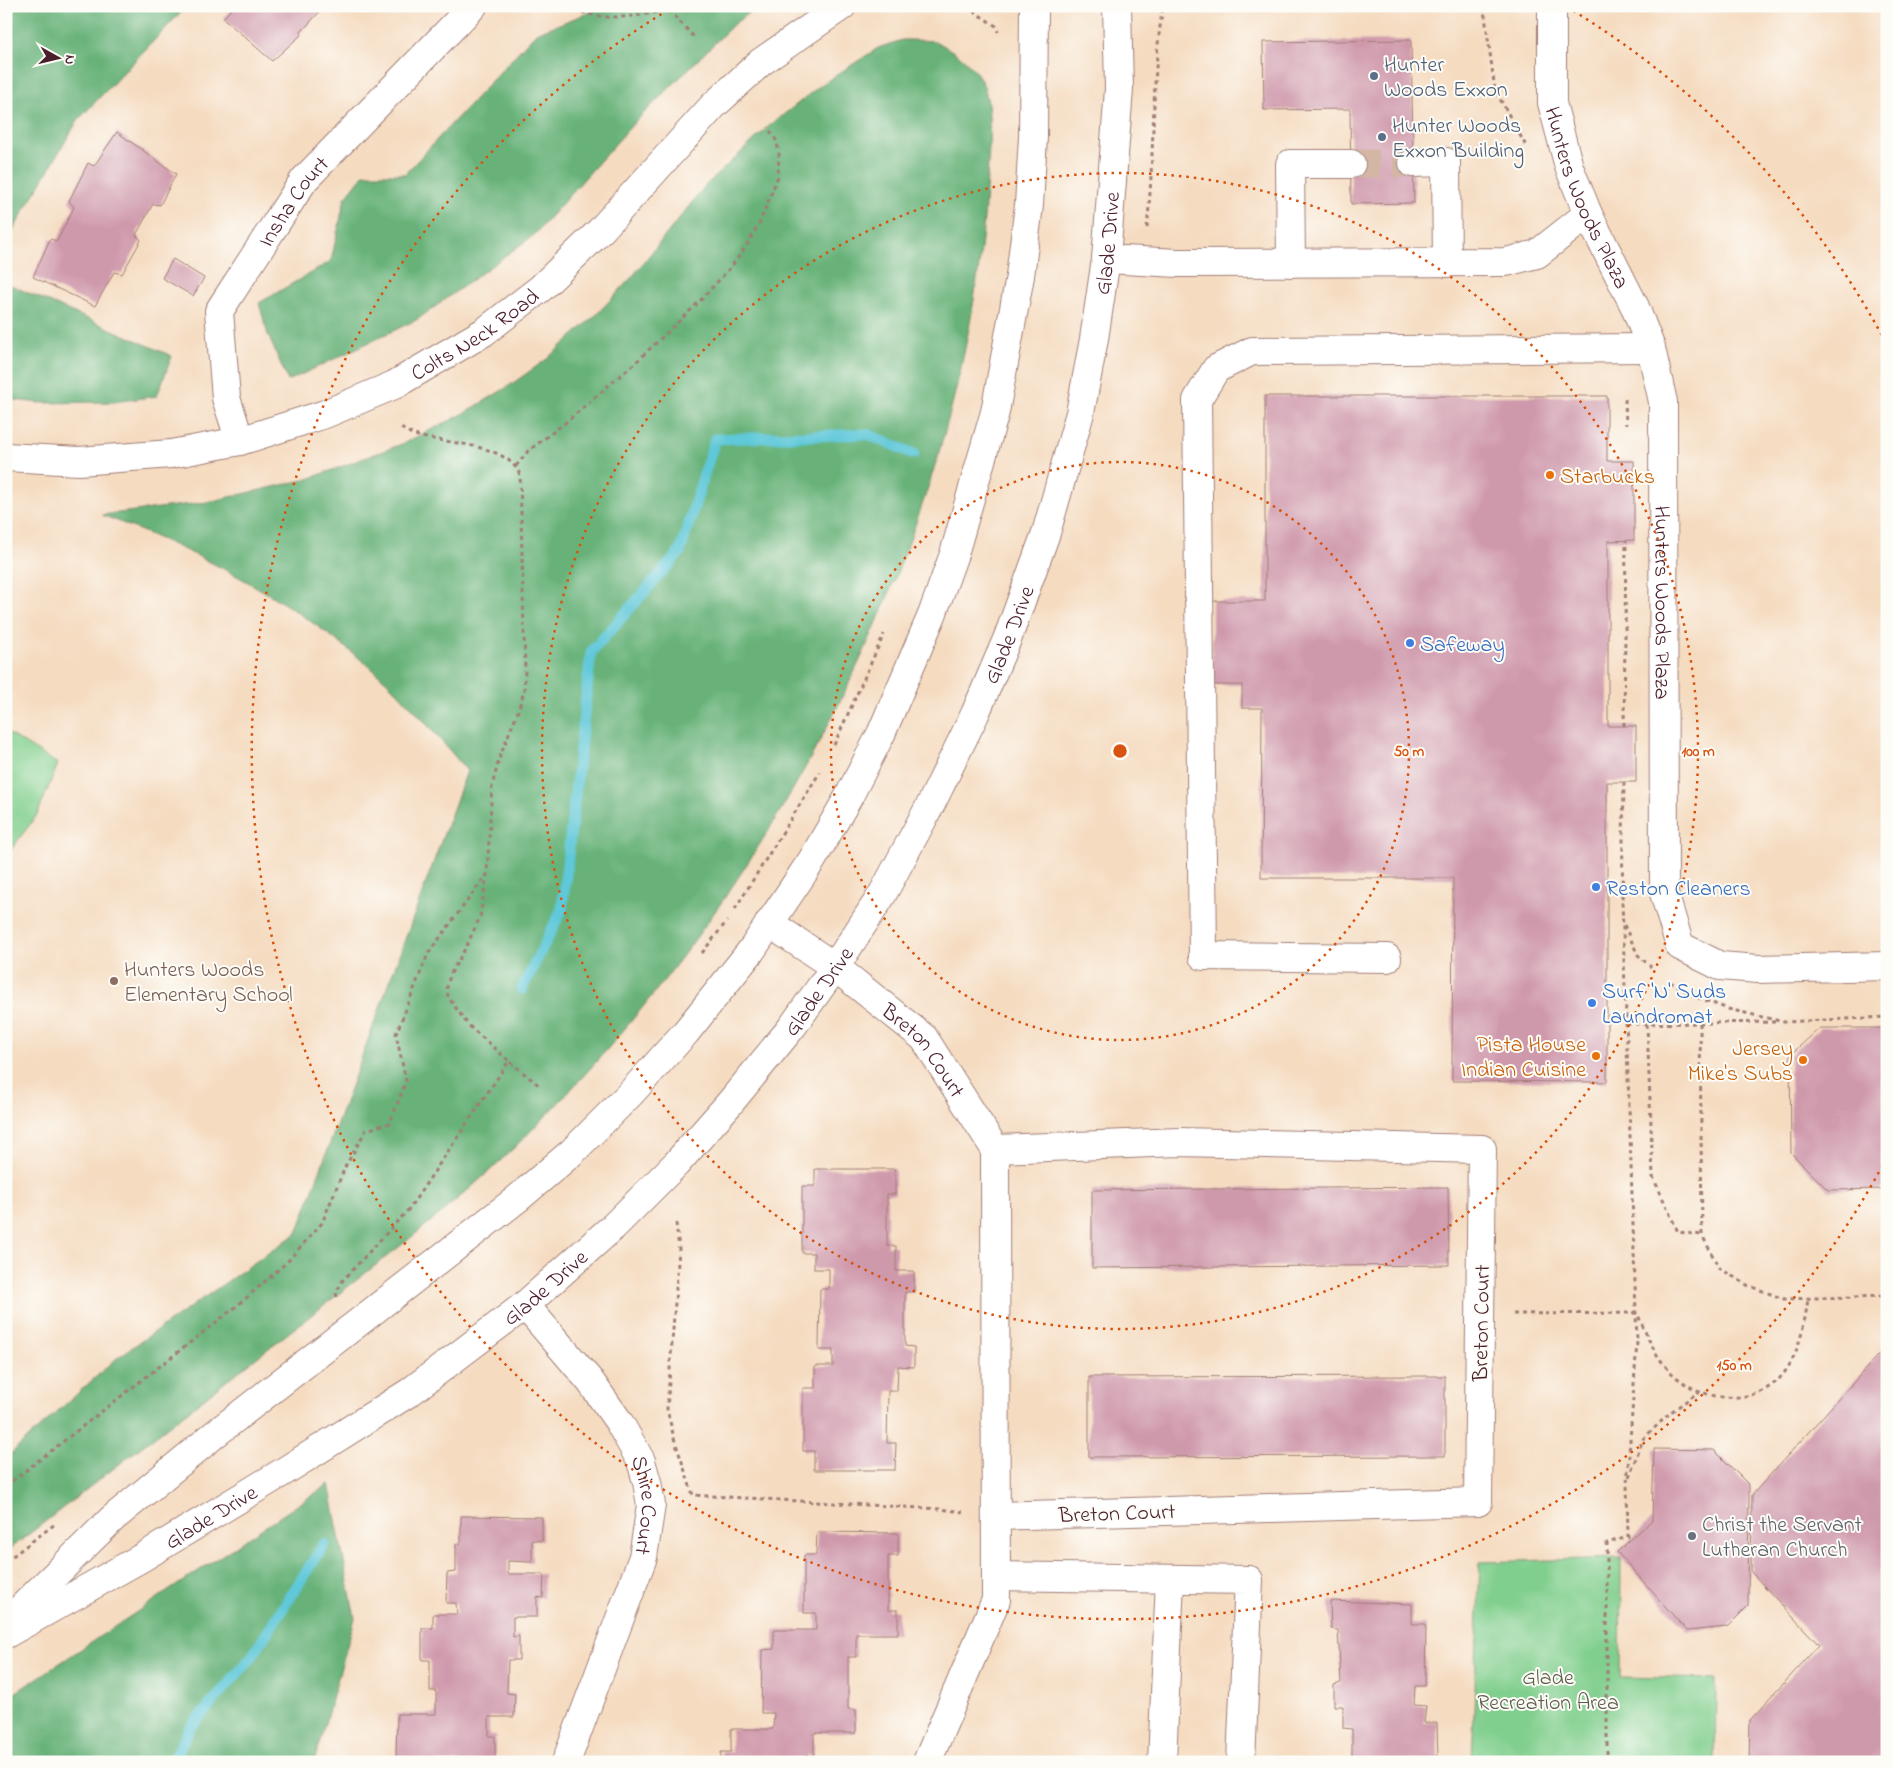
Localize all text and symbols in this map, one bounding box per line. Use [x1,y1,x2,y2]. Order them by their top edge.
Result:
north arrow [32,32,82,82]
place label: Hunter Woods Exxon [1384,50,1508,107]
text: N [58,53,80,66]
marker: Hunter Woods Exxon [1368,70,1380,82]
street label: Hunters Woods Plaza [1535,103,1636,295]
place label: Hunter Woods Exxon Building [1392,111,1524,169]
marker: Hunter Woods Exxon Building [1376,131,1388,143]
street label: Insha Court [252,150,338,254]
street label: Glade Drive [1088,191,1130,297]
street label: Colts Neck Road [406,282,547,391]
place label: Starbucks [1560,462,1655,494]
marker: Starbucks [1544,469,1556,481]
street label: Hunters Woods Plaza [1644,505,1677,700]
street label: Glade Drive [977,582,1044,690]
place label: Safeway [1420,630,1505,663]
marker: Safeway [1404,637,1416,649]
text: 50 m [1394,741,1425,763]
text: 100 m [1681,741,1715,763]
centre of rings [1111,742,1129,760]
place label: Reston Cleaners [1606,874,1751,906]
marker: Reston Cleaners [1590,881,1602,893]
street label: Glade Drive [777,941,863,1044]
place label: Hunters Woods Elementary School [124,955,293,1013]
marker: Hunters Woods Elementary School [108,975,120,987]
place label: Surf 'N' Suds Laundromat [1602,977,1726,1034]
street label: Breton Court [873,996,972,1105]
marker: Surf 'N' Suds Laundromat [1586,997,1598,1009]
place label: Pista House Indian Cuisine [1461,1030,1586,1087]
place label: Jersey Mike's Subs [1688,1034,1793,1091]
marker: Pista House Indian Cuisine [1590,1050,1602,1062]
marker: Jersey Mike's Subs [1797,1054,1809,1066]
street label: Glade Drive [497,1243,596,1335]
street label: Breton Court [1466,1264,1500,1383]
text: 150 m [1716,1355,1752,1377]
street label: Shire Court [621,1452,664,1557]
street label: Glade Drive [160,1478,264,1559]
street label: Breton Court [1057,1497,1177,1533]
place label: Christ the Servant Lutheran Church [1702,1510,1863,1567]
marker: Christ the Servant Lutheran Church [1686,1530,1698,1542]
park label: Glade Recreation Area [1477,1663,1619,1720]

